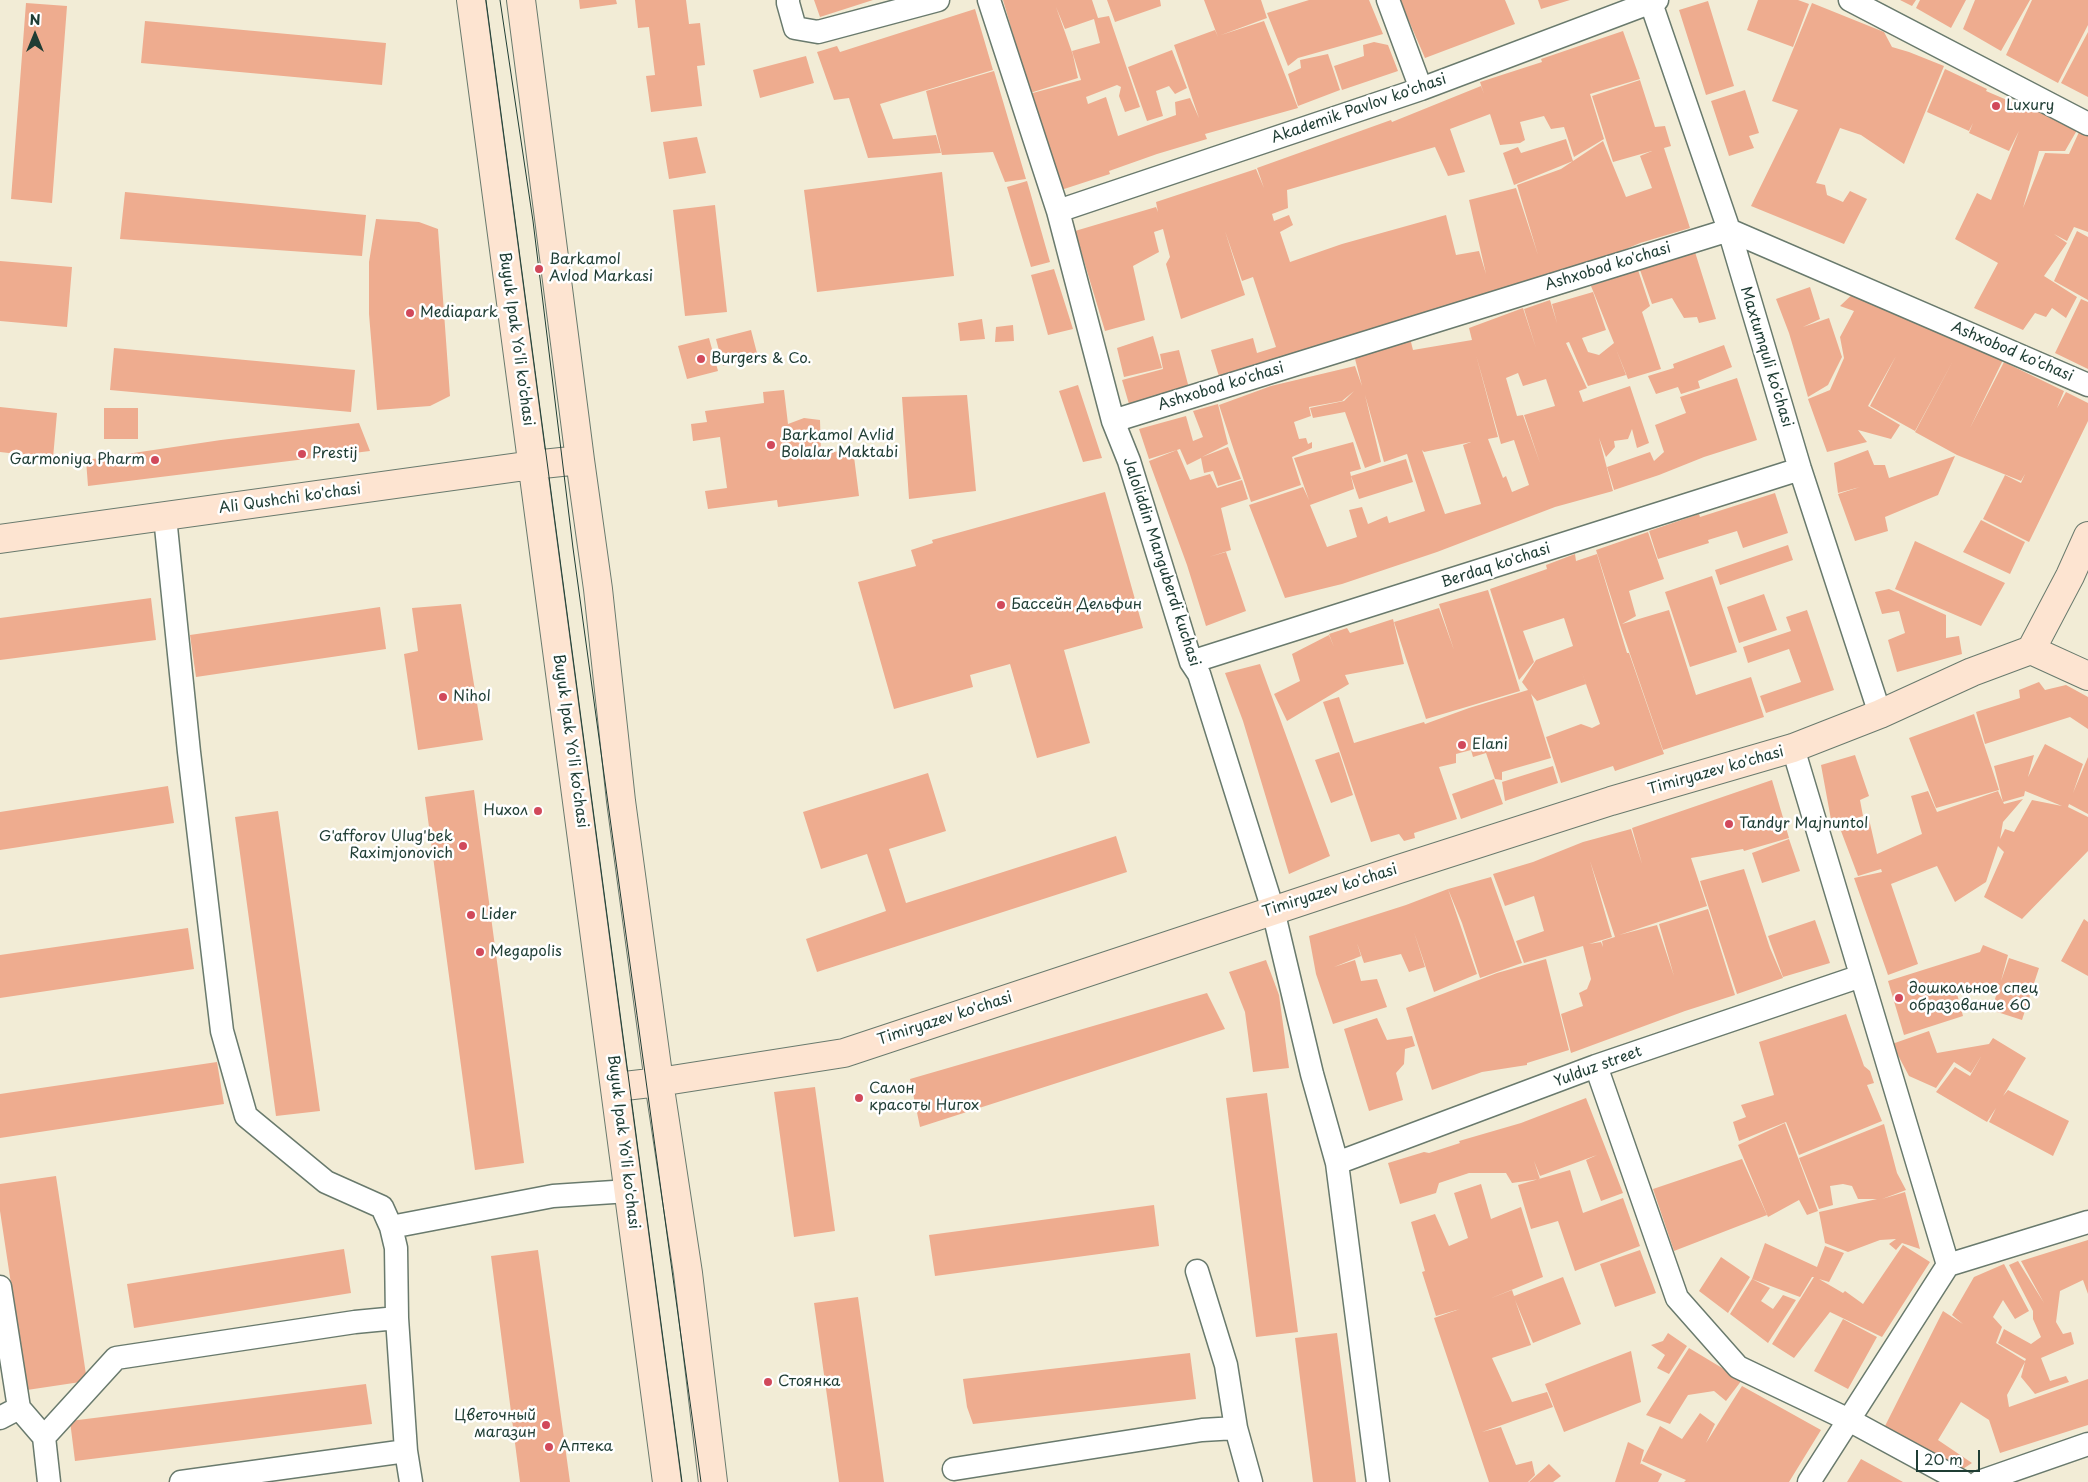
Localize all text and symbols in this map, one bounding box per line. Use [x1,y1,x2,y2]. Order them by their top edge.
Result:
text: N [29,9,41,30]
north arrow [10,10,60,60]
street label: Akademik Pavlov ko'chasi [1269,71,1449,147]
place label: Luxury [2006,97,2054,115]
marker: Luxury [1990,100,2002,112]
street label: Ashxobod ko'chasi [1543,239,1673,295]
street label: Buyuk Ipak Yo'li ko'chasi [495,251,537,427]
place label: Barkamol Avlod Markasi [549,251,653,286]
marker: Barkamol Avlod Markasi [533,263,545,275]
street label: Maxtumquli ko'chasi [1736,284,1796,430]
place label: Mediapark [420,304,498,322]
marker: Mediapark [404,307,416,319]
street label: Ashxobod ko'chasi [1948,318,2076,386]
place label: Burgers & Co. [711,350,811,368]
marker: Burgers & Co. [695,353,707,365]
street label: Ashxobod ko'chasi [1156,359,1286,415]
place label: Barkamol Avlid Bolalar Maktabi [781,427,898,462]
marker: Barkamol Avlid Bolalar Maktabi [765,439,777,451]
place label: Prestij [312,445,358,463]
marker: Prestij [296,448,308,460]
place label: Garmoniya Pharm [9,451,145,469]
marker: Garmoniya Pharm [149,454,161,466]
street label: Jaloliddin Manguberdi kuchasi [1119,455,1203,669]
street label: Ali Qushchi ko'chasi [218,480,362,518]
street label: Berdaq ko'chasi [1439,540,1553,592]
place label: Бассейн Дельфин [1011,596,1142,614]
marker: Бассейн Дельфин [995,599,1007,611]
street label: Buyuk Ipak Yo'li ko'chasi [549,653,591,829]
place label: Nihol [453,688,491,706]
marker: Nihol [437,691,449,703]
place label: Elani [1472,736,1508,754]
marker: Elani [1456,739,1468,751]
street label: Timiryazev ko'chasi [1646,743,1786,799]
place label: Нихол [484,802,528,820]
marker: Нихол [532,805,544,817]
place label: Tandyr Majnuntol [1739,815,1868,833]
marker: Tandyr Majnuntol [1723,818,1735,830]
place label: G'afforov Ulug'bek Raximjonovich [319,828,453,863]
marker: G'afforov Ulug'bek Raximjonovich [457,840,469,852]
street label: Timiryazev ko'chasi [1260,861,1400,921]
place label: Lider [481,906,516,924]
marker: Lider [465,909,477,921]
place label: Megapolis [490,943,562,961]
marker: Megapolis [474,946,486,958]
place label: дошкольное спец образование 60 [1909,980,2038,1015]
street label: Timiryazev ko'chasi [875,989,1015,1049]
marker: дошкольное спец образование 60 [1893,992,1905,1004]
street label: Yulduz street [1552,1043,1644,1091]
street label: Buyuk Ipak Yo'li ko'chasi [603,1054,643,1230]
place label: Салон красоты Нигох [869,1080,979,1115]
marker: Салон красоты Нигох [853,1092,865,1104]
place label: Стоянка [778,1373,840,1391]
marker: Стоянка [762,1376,774,1388]
place label: Цветочный магазин [454,1407,536,1442]
marker: Цветочный магазин [540,1419,552,1431]
place label: Аптека [559,1438,613,1456]
scale bar [1918,1440,1982,1472]
marker: Аптека [543,1441,555,1453]
text: 20 m [1924,1447,1963,1470]

